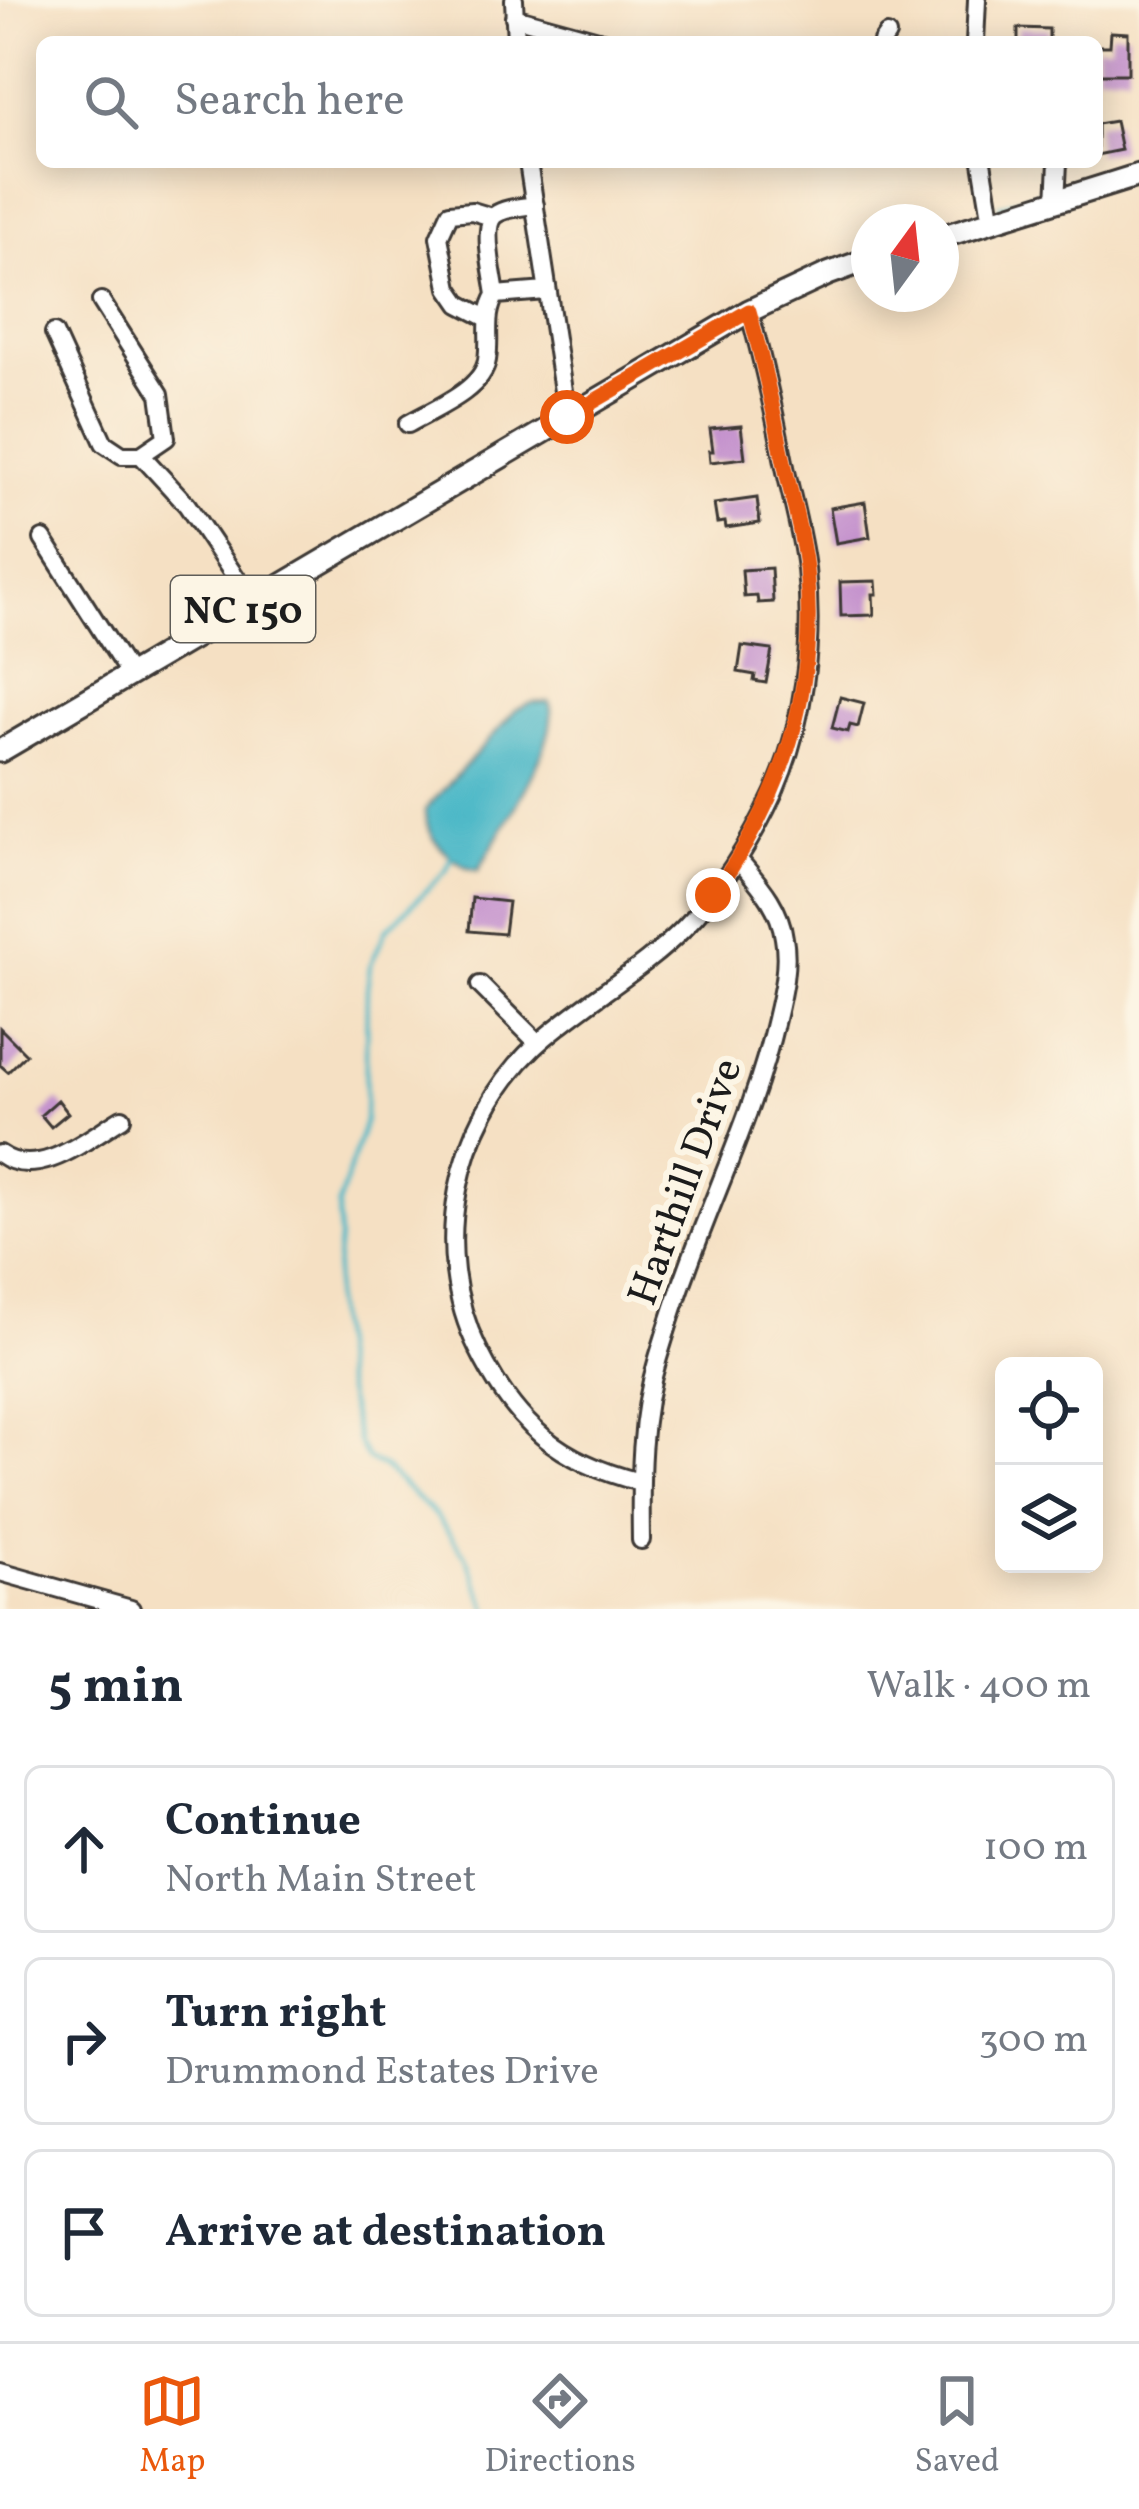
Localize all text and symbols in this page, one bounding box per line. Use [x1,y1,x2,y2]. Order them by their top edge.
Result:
search box [36,36,1103,168]
icon: search [78,69,144,135]
text: Search here [174,71,405,134]
north arrow [851,204,959,312]
route start [540,390,594,444]
road number: NC 150 [171,576,315,642]
route end [686,868,740,922]
street label: Harthill Drive [615,1051,759,1314]
map controls [995,1357,1103,1573]
button: locate [995,1357,1103,1465]
button: layers [995,1465,1103,1573]
text: 5 min [48,1652,184,1723]
text: Walk · 400 m [867,1660,1091,1714]
text: Continue [165,1791,361,1854]
icon: ahead [51,1816,117,1882]
text: 100 m [983,1822,1088,1876]
text: North Main Street [165,1854,477,1908]
text: Turn right [165,1983,386,2046]
icon: right [51,2008,117,2074]
text: 300 m [979,2014,1088,2068]
text: Drummond Estates Drive [165,2046,599,2100]
icon: arrive [51,2200,117,2266]
text: Arrive at destination [165,2202,606,2265]
tab: Map [139,2368,206,2486]
tab: Directions [484,2368,636,2486]
tab: Saved [915,2368,1000,2486]

